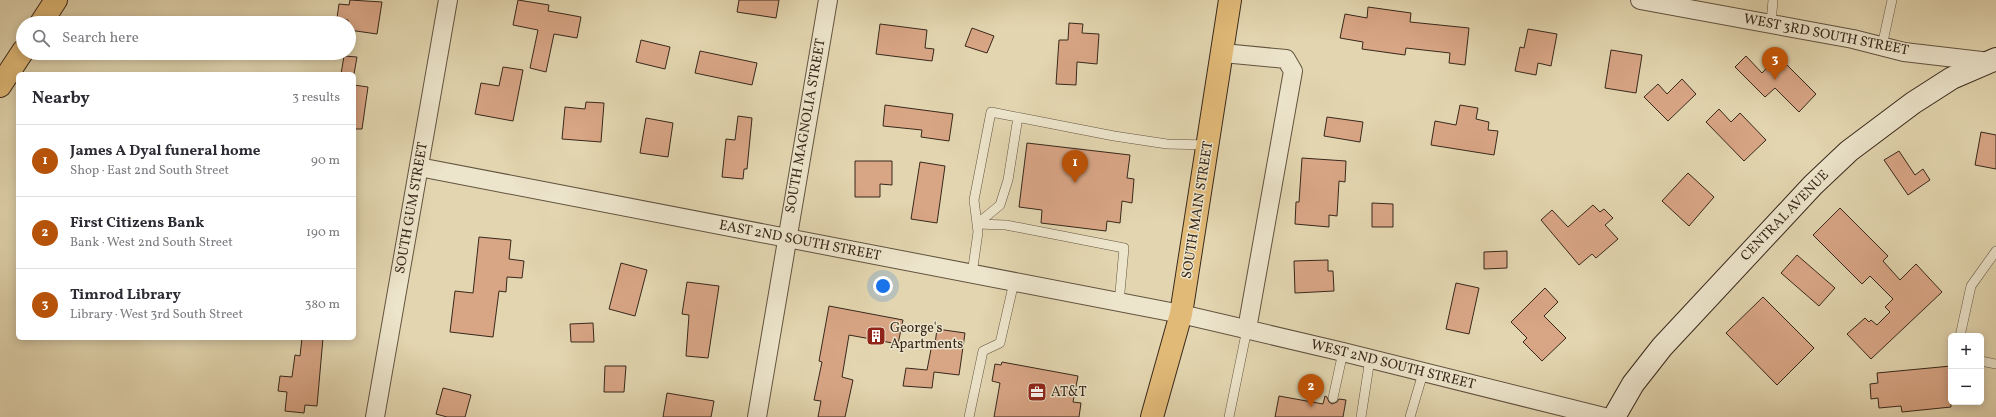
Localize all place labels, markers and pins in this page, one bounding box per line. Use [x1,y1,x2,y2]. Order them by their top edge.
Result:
pin: 3 [1762,47,1788,80]
pin: 1 [1062,150,1088,183]
place label: George's Apartments [890,319,963,354]
building icon: George's Apartments [865,325,887,347]
pin: 2 [1298,374,1324,407]
office icon: AT&T [1026,381,1048,403]
place label: AT&T [1051,383,1087,402]

